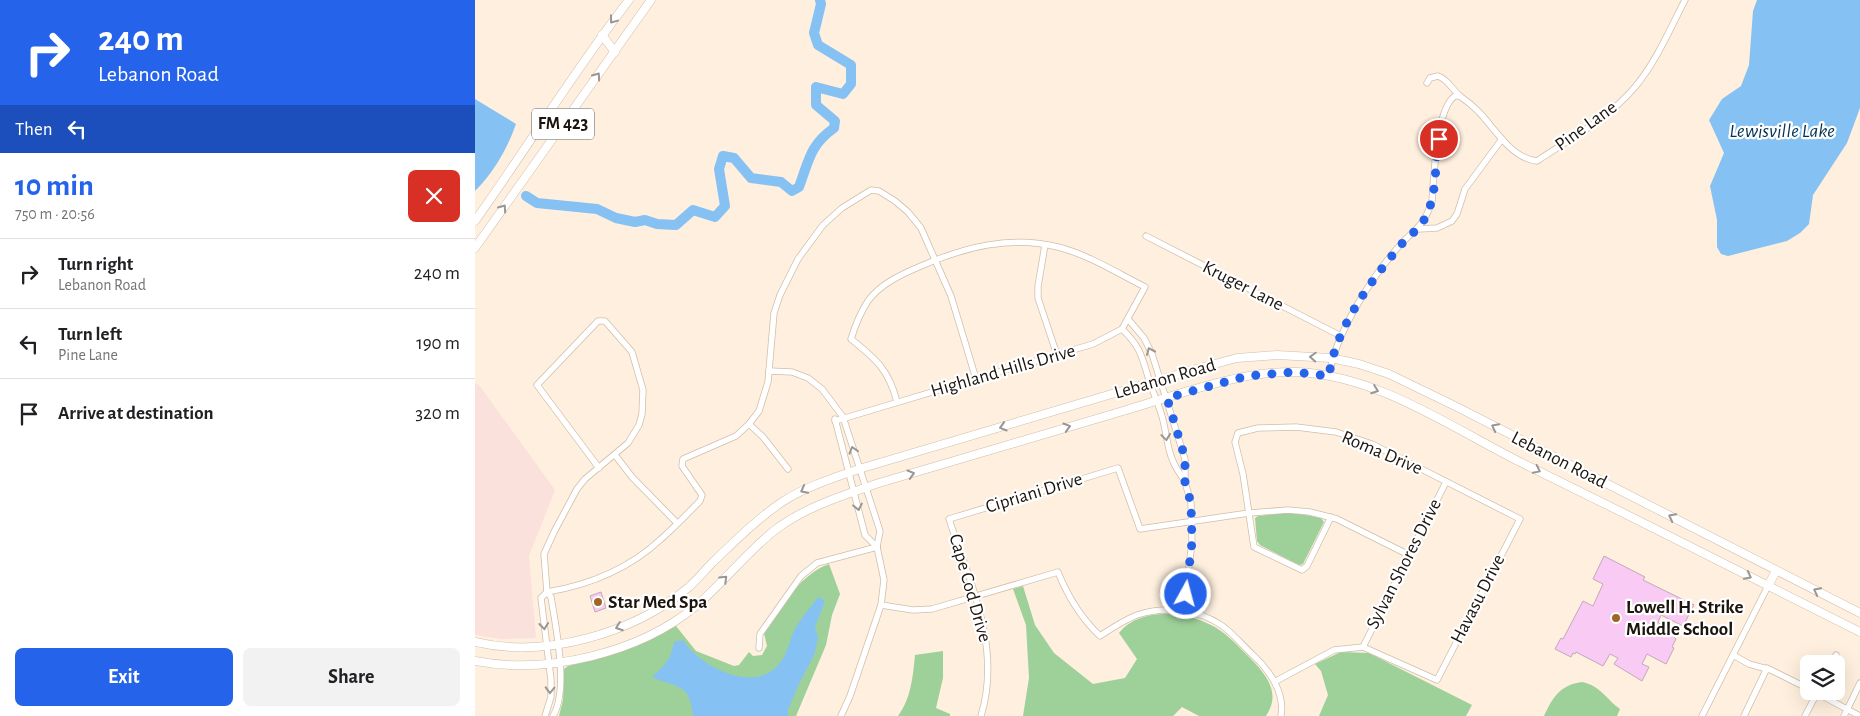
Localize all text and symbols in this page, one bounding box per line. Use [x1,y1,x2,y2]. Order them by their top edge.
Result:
one-way arrow [611,14,619,23]
icon: right [15,20,80,85]
text: 240 m [98,22,184,57]
text: Lebanon Road [98,63,219,85]
one-way arrow [591,72,600,82]
street label: Pine Lane [1552,97,1620,155]
road number: FM 423 [532,108,594,140]
icon: left [63,115,91,143]
pin [1418,118,1460,160]
text: Then [15,120,53,139]
water label: Lewisville Lake [1729,121,1835,141]
icon: arrive [1425,125,1453,153]
button: close [408,170,460,222]
text: 10 min [15,171,94,201]
one-way arrow [497,205,506,214]
text: 750 m · 20:56 [15,206,95,222]
text: Turn right [58,255,133,274]
street label: Kruger Lane [1199,257,1287,315]
icon: right [15,260,43,288]
text: 240 m [414,264,460,283]
text: Lebanon Road [58,277,146,293]
text: Turn left [58,325,122,344]
icon: left [15,330,43,358]
text: 190 m [416,334,460,353]
street label: Highland Hills Drive [929,341,1077,401]
text: Pine Lane [58,347,118,363]
one-way arrow [1146,347,1157,356]
one-way arrow [1308,351,1316,362]
street label: Lebanon Road [1112,355,1218,403]
one-way arrow [1371,384,1379,394]
icon: arrive [15,400,43,428]
text: Arrive at destination [58,404,214,423]
text: 320 m [415,404,460,423]
one-way arrow [999,421,1007,431]
one-way arrow [1062,423,1070,433]
one-way arrow [1492,423,1501,433]
street label: Roma Drive [1339,428,1425,478]
street label: Lebanon Road [1508,428,1610,492]
one-way arrow [1160,432,1170,441]
one-way arrow [849,447,859,455]
one-way arrow [1532,463,1541,474]
one-way arrow [906,469,915,479]
street label: Cipriani Drive [983,469,1085,517]
one-way arrow [800,484,809,494]
street label: Sylvan Shores Drive [1363,496,1445,632]
one-way arrow [853,503,863,512]
one-way arrow [1668,513,1677,523]
street label: Cape Cod Drive [945,532,995,644]
street label: Havasu Drive [1448,551,1508,647]
position arrow [1159,567,1211,619]
one-way arrow [1743,570,1752,580]
one-way arrow [719,576,728,585]
one-way arrow [1813,587,1822,597]
place label: Star Med Spa [608,593,708,612]
marker: Star Med Spa [592,596,604,608]
place label: Lowell H. Strike Middle School [1626,598,1743,639]
marker: Lowell H. Strike Middle School [1610,612,1622,624]
one-way arrow [615,622,624,632]
one-way arrow [538,623,549,631]
button: Exit [15,648,233,706]
button: Share [243,648,460,706]
map controls [1800,655,1845,700]
button: layers [1800,655,1845,700]
one-way arrow [545,686,556,694]

